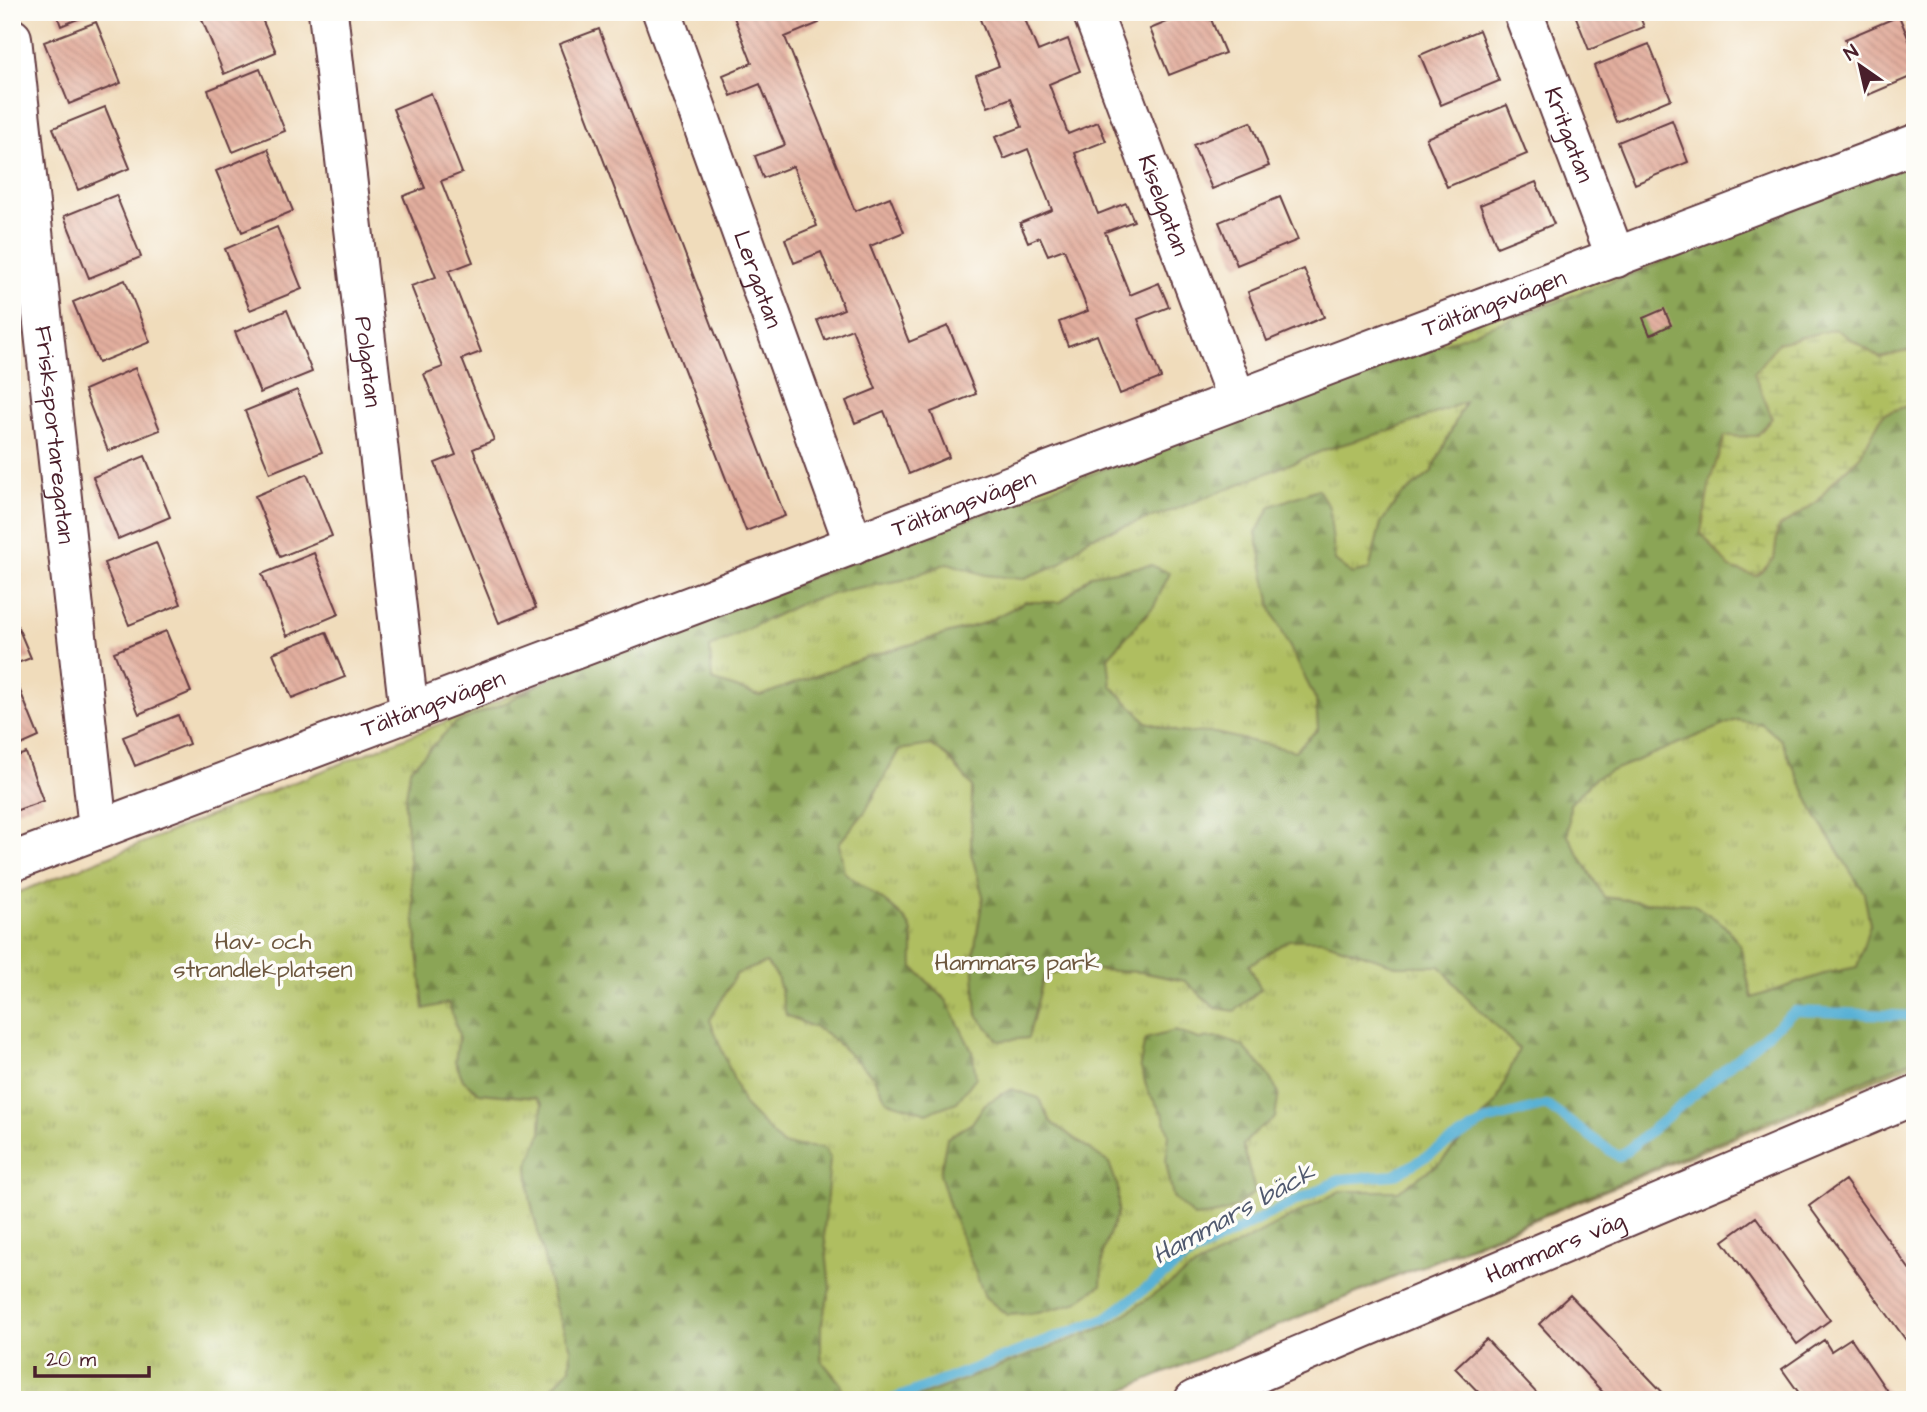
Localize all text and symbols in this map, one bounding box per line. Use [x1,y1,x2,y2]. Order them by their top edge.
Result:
north arrow [1826,32,1896,102]
text: N [1839,39,1864,68]
street label: Kritgatan [1535,82,1602,188]
street label: Kiselgatan [1129,150,1198,261]
street label: Lergatan [724,226,790,333]
street label: Tältängsvägen [1418,261,1571,346]
street label: Polgatan [345,315,390,409]
street label: Frisksportaregatan [25,324,83,546]
street label: Tältängsvägen [887,461,1041,547]
street label: Tältängsvägen [357,661,510,747]
park label: Hav- och strandlekplatsen [173,925,353,987]
park label: Hammars park [935,946,1100,980]
water label: Hammars bäck [1146,1154,1322,1273]
street label: Hammars väg [1481,1204,1631,1293]
scale bar [35,1335,149,1379]
text: 20 m [46,1345,97,1374]

